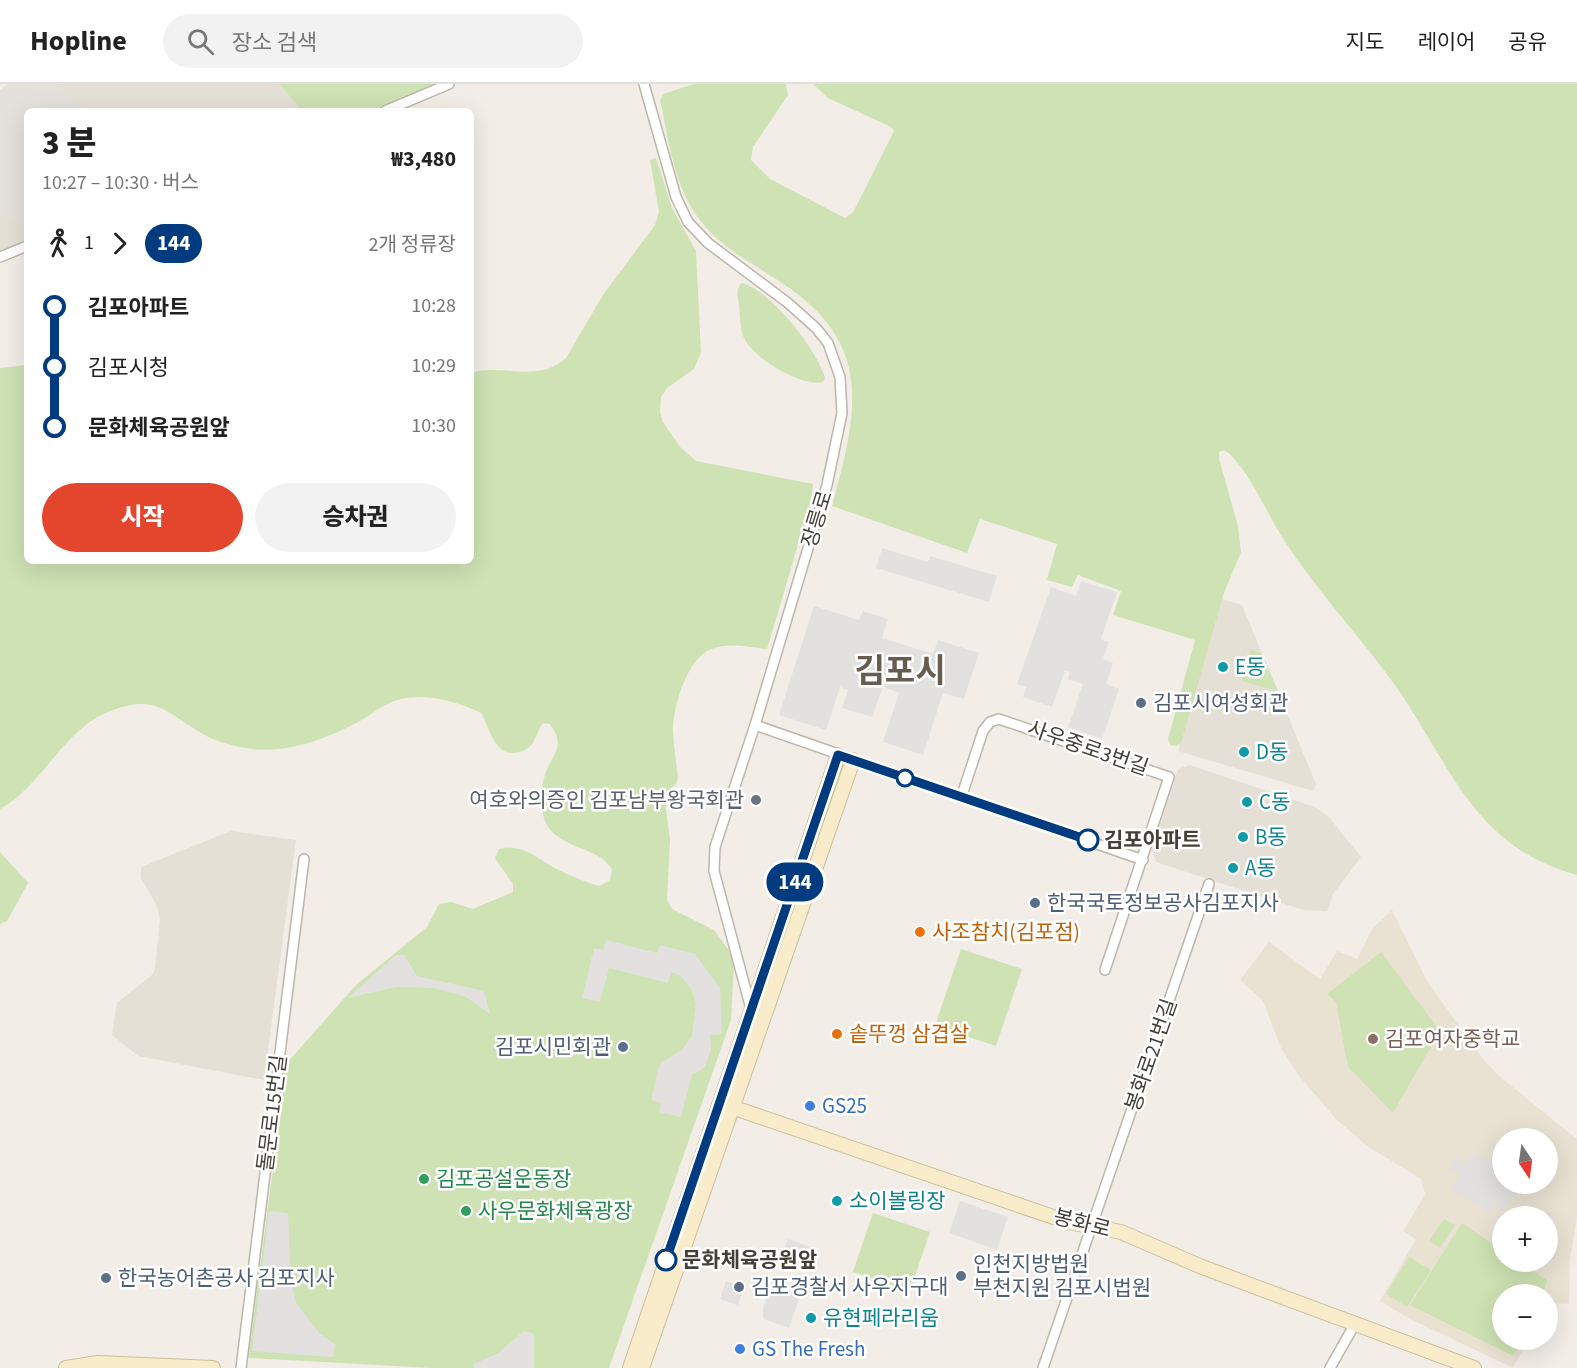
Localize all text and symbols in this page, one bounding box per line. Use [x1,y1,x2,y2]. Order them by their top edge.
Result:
search box [163,14,583,68]
text: Hopline [30,21,127,61]
icon: search [184,25,217,58]
text: 장소 검색 [232,27,317,59]
text: 지도 [1346,27,1384,57]
text: 레이어 [1417,27,1475,57]
text: 공유 [1508,27,1547,57]
text: 3 분 [42,120,97,167]
text: ₩3,480 [391,143,456,175]
text: 10:27 – 10:30 · 버스 [42,169,199,197]
icon: walk [42,227,75,260]
icon: forward [103,227,136,260]
text: 144 [157,228,190,258]
text: 1 [84,229,94,257]
text: 2개 정류장 [368,231,456,259]
text: 김포아파트 [88,292,189,324]
text: 10:28 [411,292,456,320]
text: 김포시청 [88,352,169,384]
text: 10:29 [411,352,456,380]
text: 문화체육공원앞 [88,412,230,444]
text: 10:30 [411,412,456,440]
button: 시작 [42,483,243,552]
button: 승차권 [255,483,456,552]
street label: 장릉로 [794,487,840,551]
district label: 김포시 [854,648,946,695]
place label: E동 [1235,652,1265,682]
marker: E동 [1216,660,1230,674]
place label: 김포시여성회관 [1153,688,1288,718]
marker: 김포시여성회관 [1134,696,1148,710]
street label: 사우중로3번길 [1023,713,1153,783]
place label: D동 [1256,737,1288,767]
marker: D동 [1237,745,1251,759]
unlabelled marker [896,769,914,787]
place label: 여호와의증인 김포남부왕국회관 [469,785,744,815]
place label: C동 [1259,787,1290,817]
marker: 여호와의증인 김포남부왕국회관 [749,793,763,807]
marker: C동 [1240,795,1254,809]
place label: B동 [1255,822,1287,852]
place label: 김포아파트 [1104,825,1201,855]
marker: 김포아파트 [1077,829,1099,851]
marker: B동 [1236,830,1250,844]
place label: A동 [1245,853,1276,883]
marker: A동 [1226,861,1240,875]
line badge: 144 [760,862,830,902]
text: 144 [778,867,812,897]
place label: 한국국토정보공사김포지사 [1047,888,1279,918]
marker: 한국국토정보공사김포지사 [1028,896,1042,910]
place label: 사조참치(김포점) [932,917,1080,947]
marker: 사조참치(김포점) [913,925,927,939]
street label: 봉화로21번길 [1118,995,1184,1115]
place label: 솥뚜껑 삼겹살 [849,1019,969,1049]
place label: 김포여자중학교 [1385,1024,1520,1054]
marker: 솥뚜껑 삼겹살 [830,1027,844,1041]
place label: 김포시민회관 [495,1032,611,1062]
marker: 김포여자중학교 [1366,1032,1380,1046]
marker: 김포시민회관 [616,1040,630,1054]
street label: 돌문로15번길 [250,1053,294,1173]
place label: GS25 [822,1091,867,1121]
marker: GS25 [803,1099,817,1113]
north arrow [1492,1128,1558,1194]
map controls [1492,1128,1558,1350]
place label: 김포공설운동장 [436,1164,571,1194]
marker: 김포공설운동장 [417,1172,431,1186]
place label: 소이볼링장 [849,1186,946,1216]
marker: 소이볼링장 [830,1194,844,1208]
place label: 사우문화체육광장 [478,1196,633,1226]
street label: 봉화로 [1050,1201,1114,1245]
marker: 사우문화체육광장 [459,1204,473,1218]
button: + [1492,1206,1558,1272]
place label: 문화체육공원앞 [682,1245,817,1275]
marker: 문화체육공원앞 [655,1249,677,1271]
place label: 인천지방법원 부천지원 김포시법원 [973,1249,1151,1303]
place label: 한국농어촌공사 김포지사 [118,1263,335,1293]
marker: 인천지방법원 부천지원 김포시법원 [954,1269,968,1283]
marker: 한국농어촌공사 김포지사 [99,1271,113,1285]
place label: 김포경찰서 사우지구대 [751,1272,948,1302]
marker: 김포경찰서 사우지구대 [732,1280,746,1294]
button: − [1492,1284,1558,1350]
place label: 유현페라리움 [823,1303,939,1333]
marker: 유현페라리움 [804,1311,818,1325]
place label: GS The Fresh [752,1334,865,1364]
marker: GS The Fresh [733,1342,747,1356]

